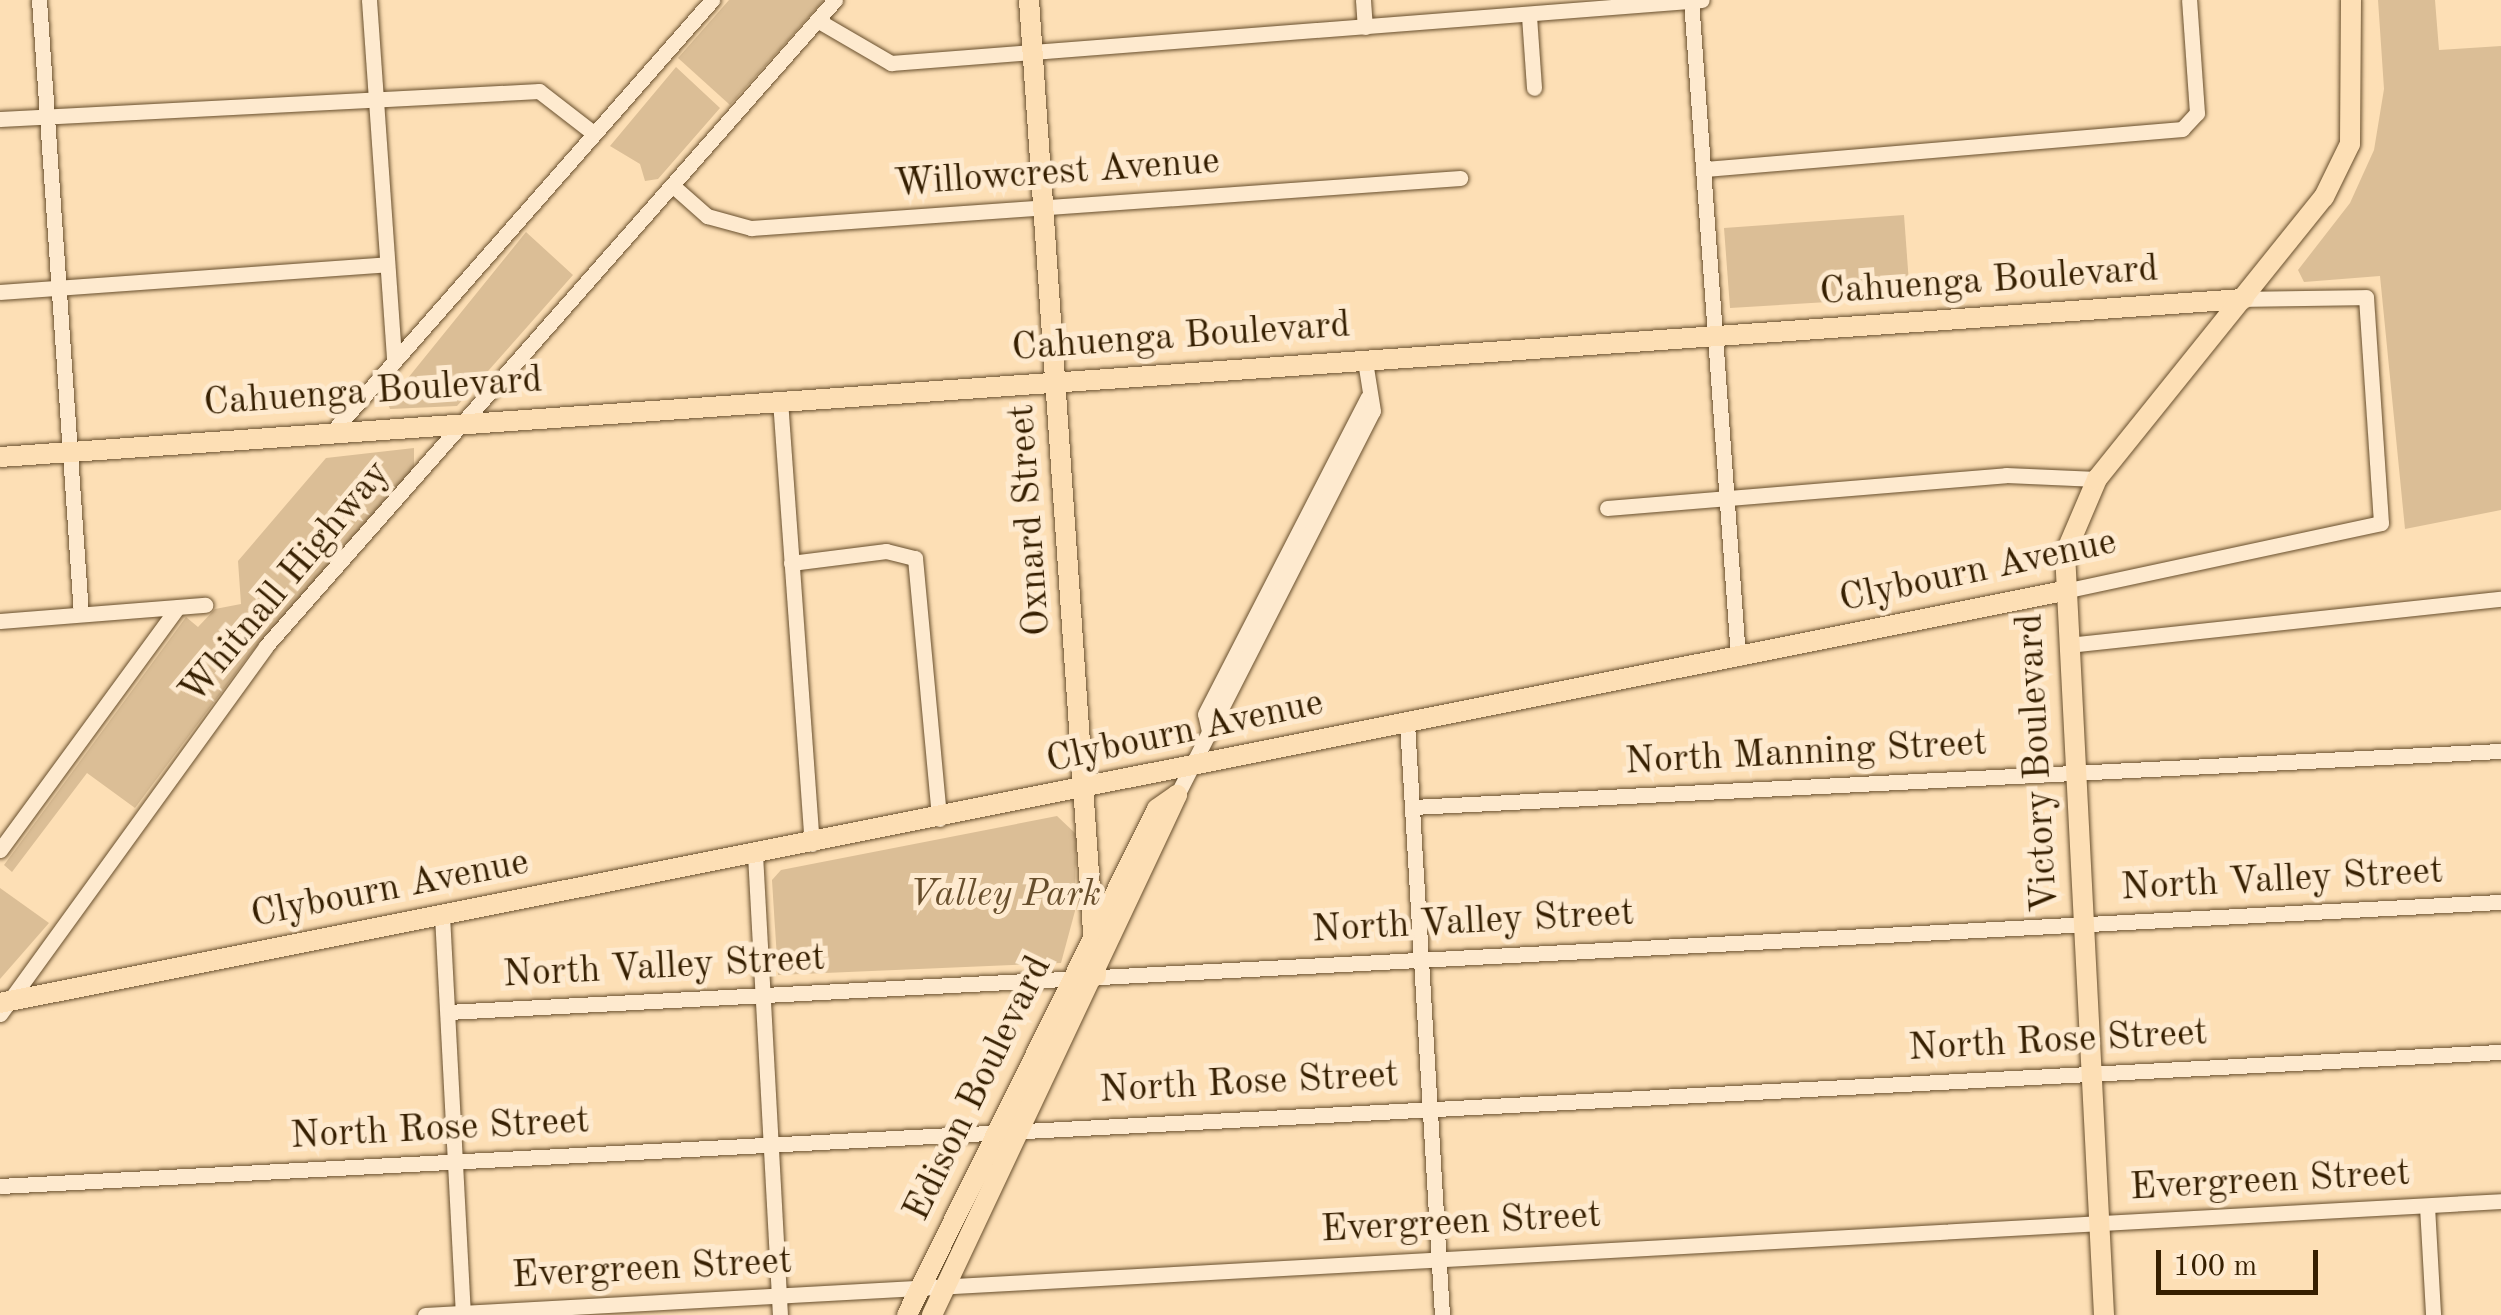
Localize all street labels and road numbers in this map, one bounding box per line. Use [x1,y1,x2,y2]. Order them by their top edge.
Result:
street label: Willowcrest Avenue [893,140,1221,208]
street label: Cahuenga Boulevard [1818,247,2160,317]
street label: Cahuenga Boulevard [1010,303,1352,373]
street label: Cahuenga Boulevard [202,358,544,428]
street label: Oxnard Street [1000,402,1062,638]
street label: Whitnall Highway [171,452,401,714]
street label: Clybourn Avenue [1835,520,2121,624]
street label: Victory Boulevard [2008,612,2070,914]
street label: Clybourn Avenue [1042,681,1328,785]
street label: North Manning Street [1624,722,1988,786]
street label: Clybourn Avenue [247,841,533,939]
street label: North Valley Street [2120,850,2444,912]
street label: North Valley Street [1311,892,1635,954]
street label: North Valley Street [502,937,826,999]
street label: Edison Boulevard [895,949,1063,1229]
street label: North Rose Street [1907,1011,2209,1073]
street label: North Rose Street [1098,1053,1400,1115]
street label: North Rose Street [289,1099,591,1161]
street label: Evergreen Street [2129,1152,2411,1212]
street label: Evergreen Street [1320,1194,1602,1254]
street label: Evergreen Street [511,1240,793,1300]

